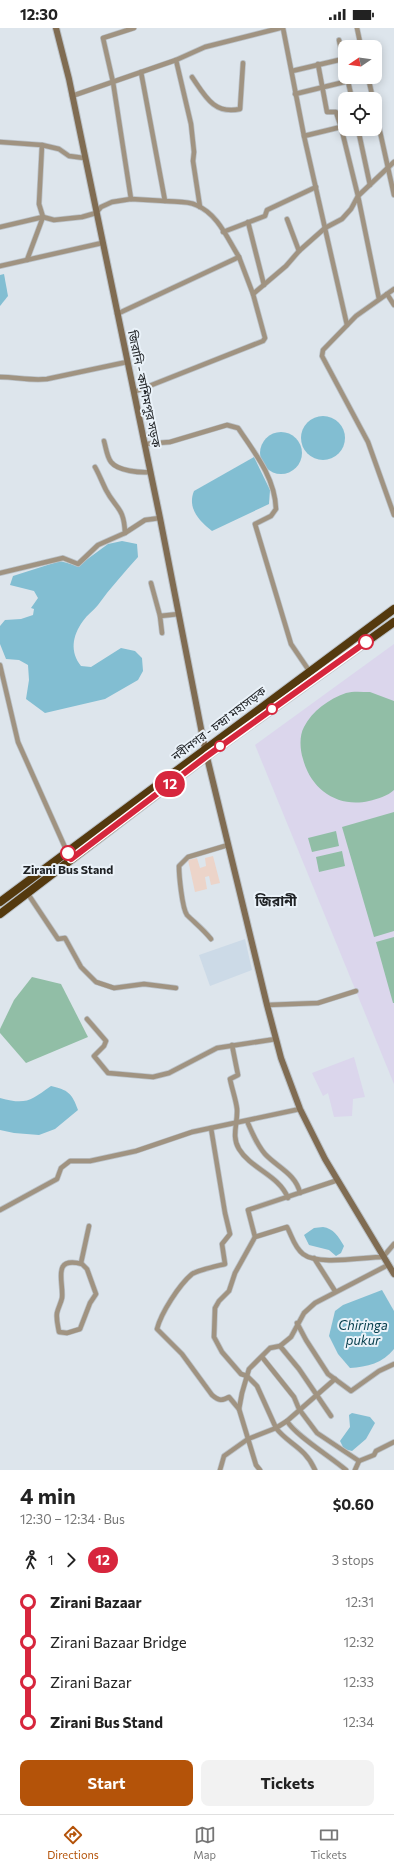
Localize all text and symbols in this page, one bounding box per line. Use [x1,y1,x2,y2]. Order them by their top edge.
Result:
text: 12:30 [20,5,58,23]
north arrow [338,40,382,84]
map controls [338,40,382,136]
button: locate [338,92,382,136]
street label: জিরানি - কাশিমপুর সড়ক [124,328,164,449]
unlabelled marker [358,634,374,650]
street label: নবীনগর - চন্দ্রা মহাসড়ক [168,683,269,765]
unlabelled marker [266,703,278,715]
unlabelled marker [214,740,226,752]
line badge: 12 [152,771,188,797]
text: 12 [163,775,177,792]
marker: Zirani Bus Stand [60,845,76,861]
place label: Zirani Bus Stand [23,862,113,876]
district label: জিরানী [254,892,298,909]
water label: Chiringa pukur [338,1317,388,1348]
text: 4 min [20,1482,76,1509]
text: $0.60 [333,1495,374,1513]
text: 12:30 – 12:34 · Bus [20,1511,125,1527]
icon: walk [20,1549,42,1571]
icon: forward [60,1549,82,1571]
text: 12 [96,1551,110,1568]
text: 1 [48,1552,54,1568]
text: 3 stops [332,1552,374,1568]
text: Zirani Bazaar [50,1593,142,1611]
text: 12:31 [345,1594,374,1610]
text: Zirani Bazaar Bridge [50,1633,187,1651]
text: 12:32 [344,1634,374,1650]
text: Zirani Bazar [50,1673,132,1691]
text: 12:33 [343,1674,374,1690]
text: Zirani Bus Stand [50,1713,163,1731]
text: 12:34 [343,1714,374,1730]
button: Start [20,1760,193,1806]
button: Tickets [201,1760,374,1806]
tab: Directions [47,1824,99,1861]
tab: Map [193,1824,216,1861]
tab: Tickets [310,1824,347,1861]

